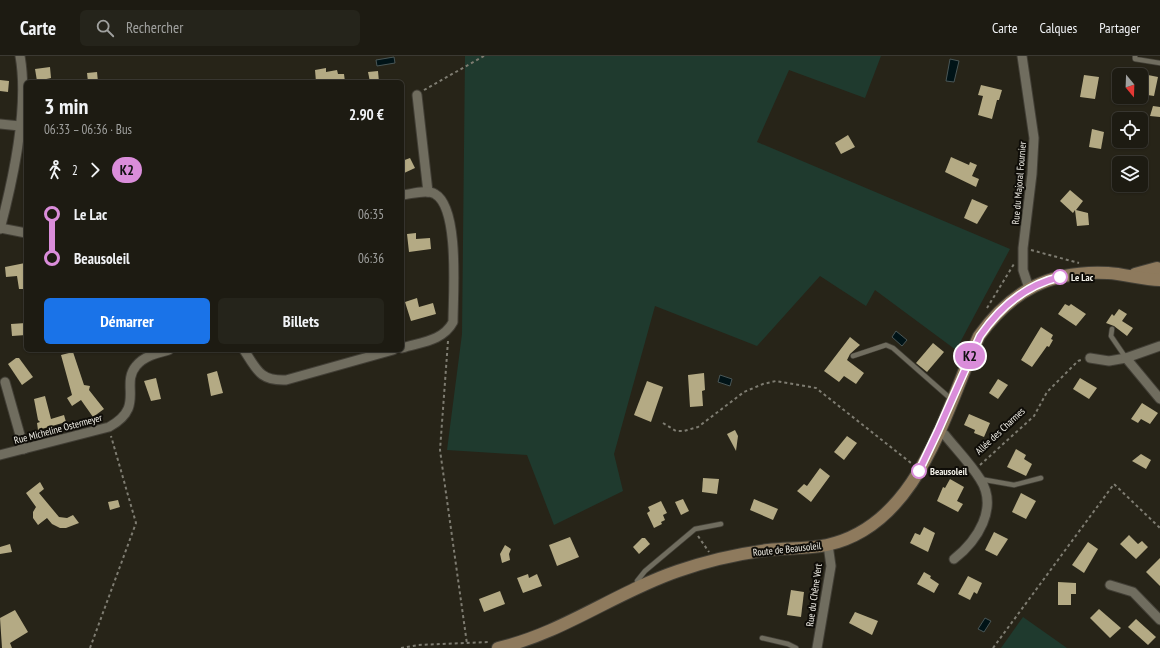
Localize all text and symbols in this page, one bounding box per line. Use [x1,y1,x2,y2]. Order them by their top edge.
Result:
search box [80,10,360,46]
text: Carte [20,16,56,40]
icon: search [94,17,116,39]
text: Rechercher [126,18,183,37]
text: Carte [992,19,1017,37]
text: Calques [1039,19,1077,37]
text: Partager [1099,19,1140,37]
north arrow [1112,68,1148,104]
map controls [1112,68,1148,192]
text: 3 min [44,92,88,120]
text: 2.90 € [349,105,384,124]
button: locate [1112,112,1148,148]
text: 06:33 – 06:36 · Bus [44,121,132,138]
street label: Rue du Majoral Fournier [1009,141,1029,225]
button: layers [1112,156,1148,192]
icon: walk [44,159,66,181]
icon: forward [84,159,106,181]
text: K2 [120,161,134,179]
text: 2 [72,162,78,179]
text: Le Lac [74,205,107,224]
text: 06:35 [358,206,384,223]
text: Beausoleil [74,249,130,268]
text: 06:36 [358,250,384,267]
marker: Le Lac [1052,269,1068,285]
place label: Le Lac [1071,271,1094,284]
button: Démarrer [44,298,210,344]
button: Billets [218,298,384,344]
line badge: K2 [952,343,988,369]
text: K2 [963,347,977,365]
street label: Allée des Charmes [972,404,1028,457]
street label: Rue Micheline Ostermeyer [13,411,104,447]
marker: Beausoleil [911,463,927,479]
place label: Beausoleil [930,465,968,478]
street label: Route de Beausoleil [752,539,822,559]
street label: Rue du Chêne Vert [803,562,825,627]

